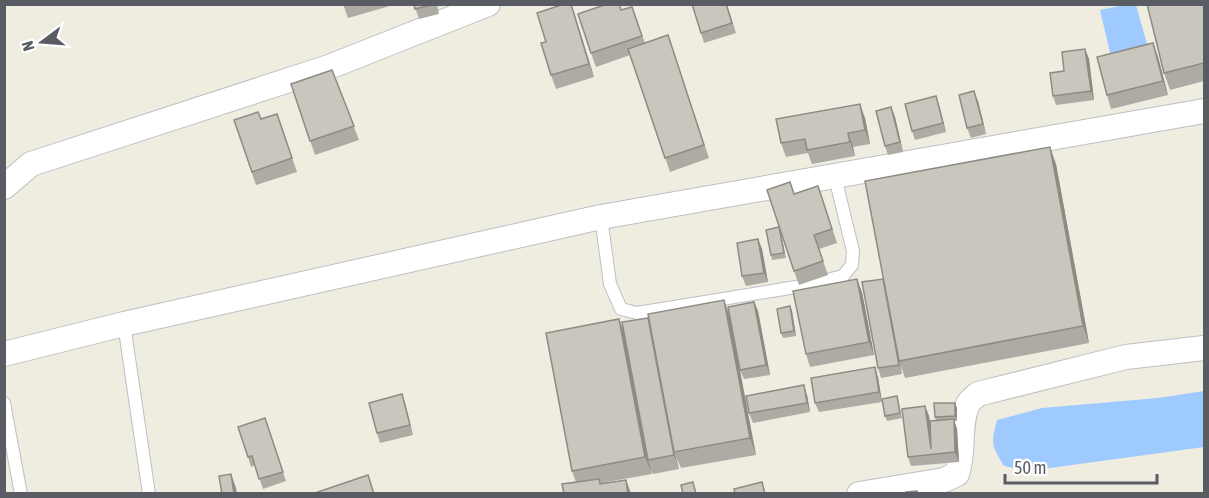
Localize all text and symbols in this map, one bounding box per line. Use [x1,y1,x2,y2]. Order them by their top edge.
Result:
north arrow [12,12,72,72]
text: N [18,39,38,53]
scale bar [1005,447,1156,485]
text: 50 m [1014,457,1046,478]

